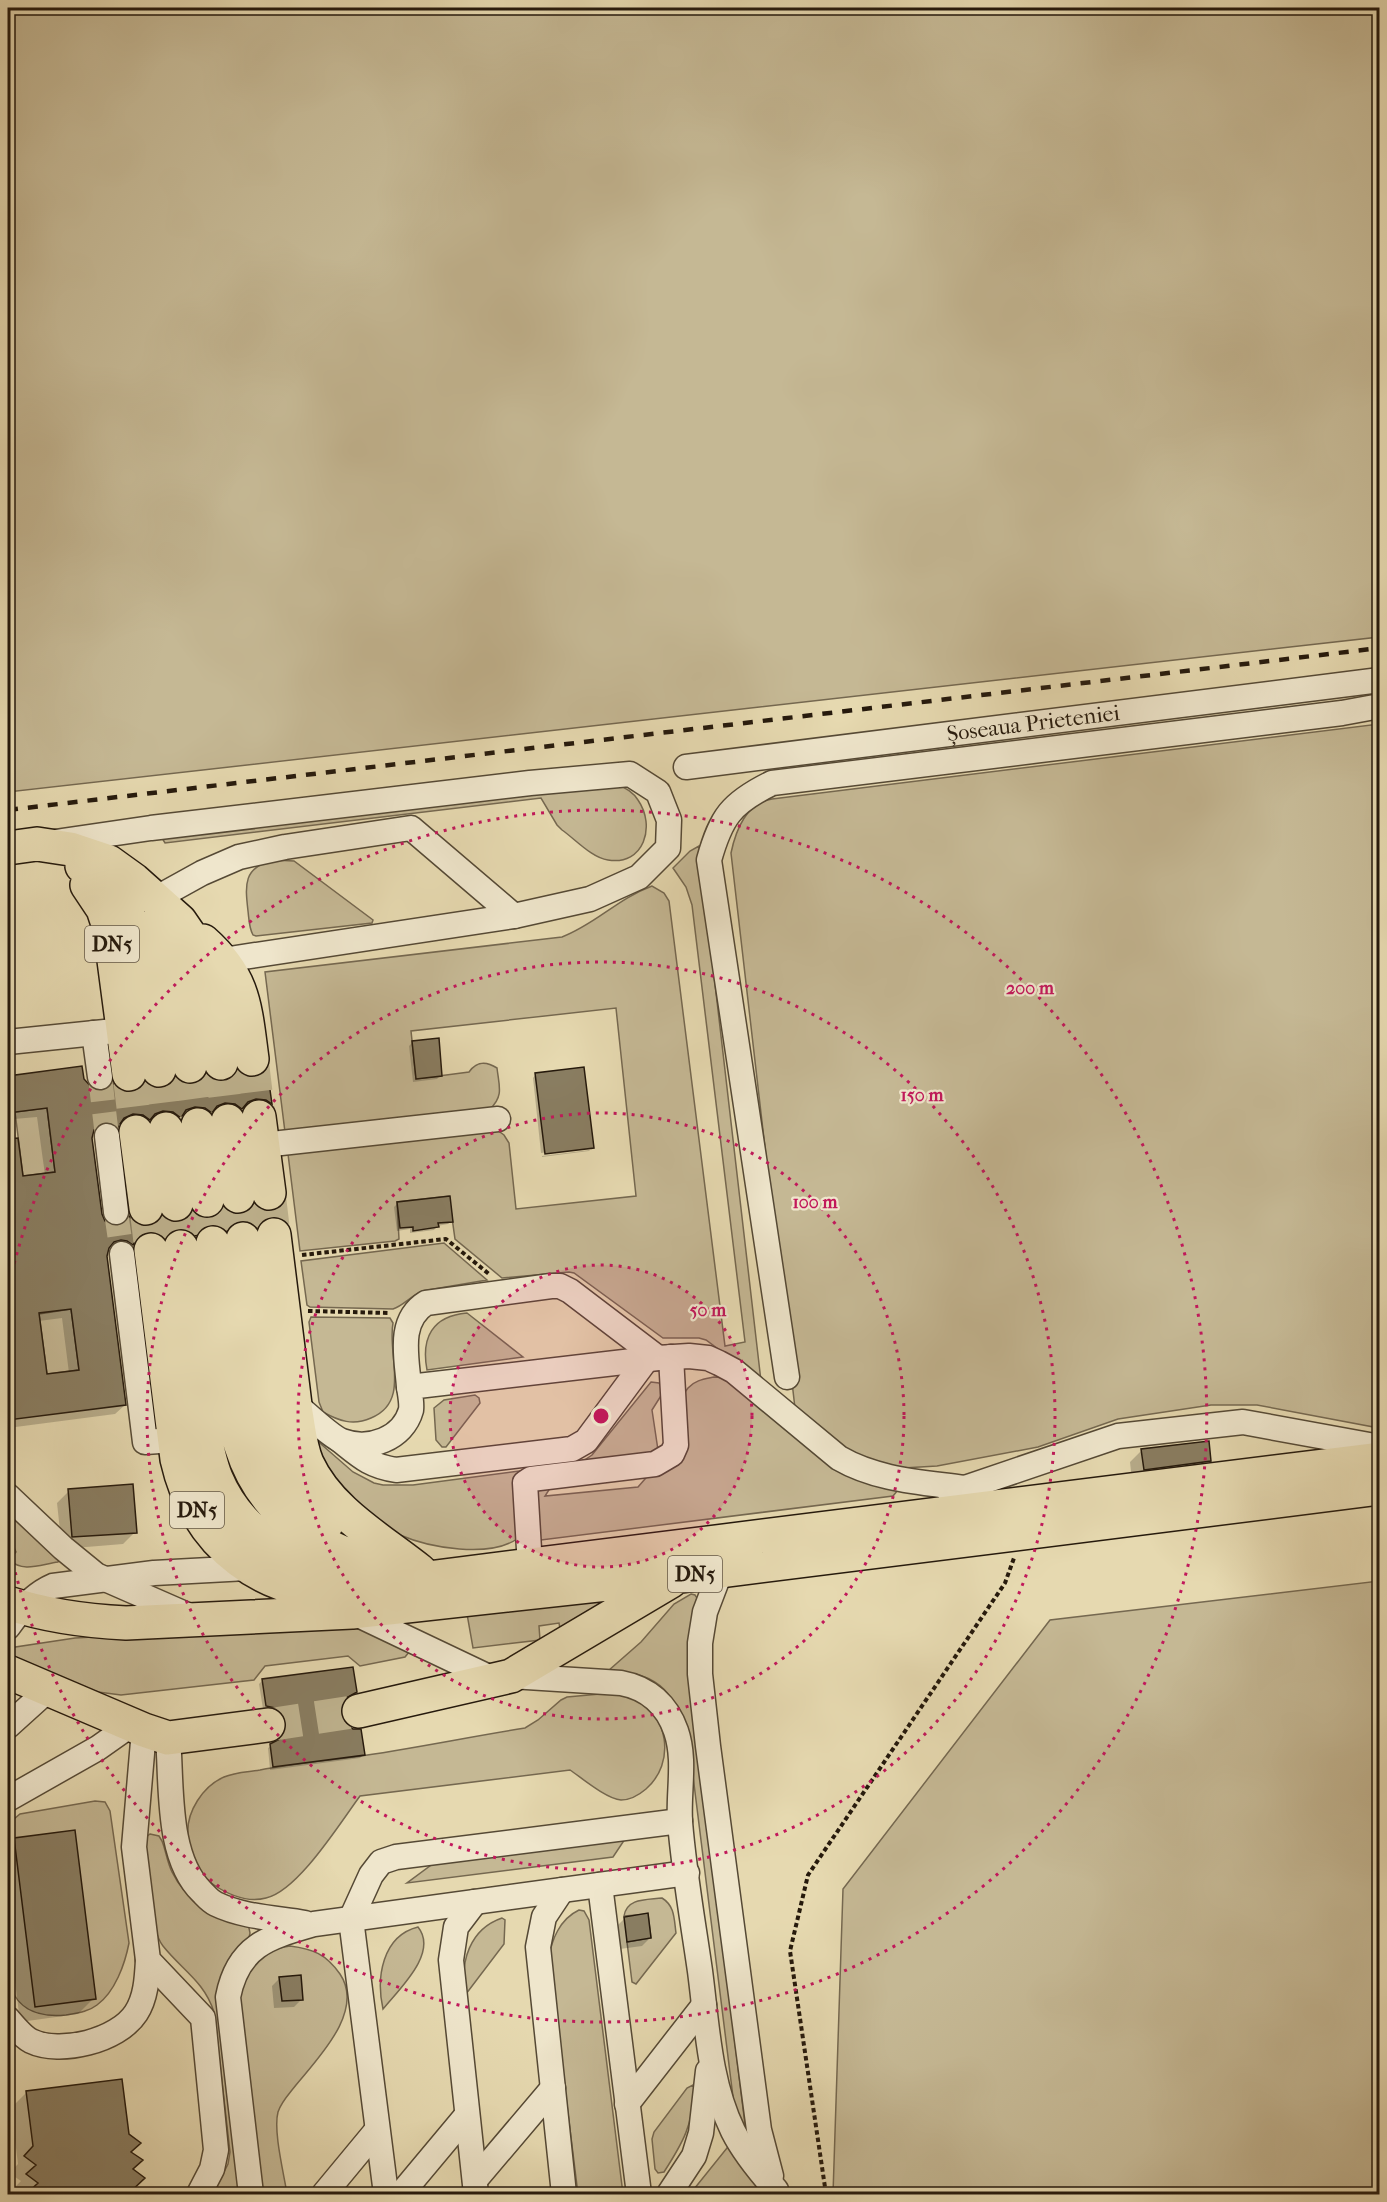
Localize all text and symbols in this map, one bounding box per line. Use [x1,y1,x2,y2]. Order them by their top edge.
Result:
street label: Șoseaua Prieteniei [945,700,1122,747]
road number: DN5 [85,926,139,962]
text: 200 m [1006,978,1055,999]
text: 150 m [901,1085,944,1106]
text: 100 m [792,1192,839,1213]
text: 50 m [690,1300,727,1321]
centre of rings [591,1406,611,1426]
road number: DN5 [170,1492,224,1528]
road number: DN5 [668,1556,722,1592]

